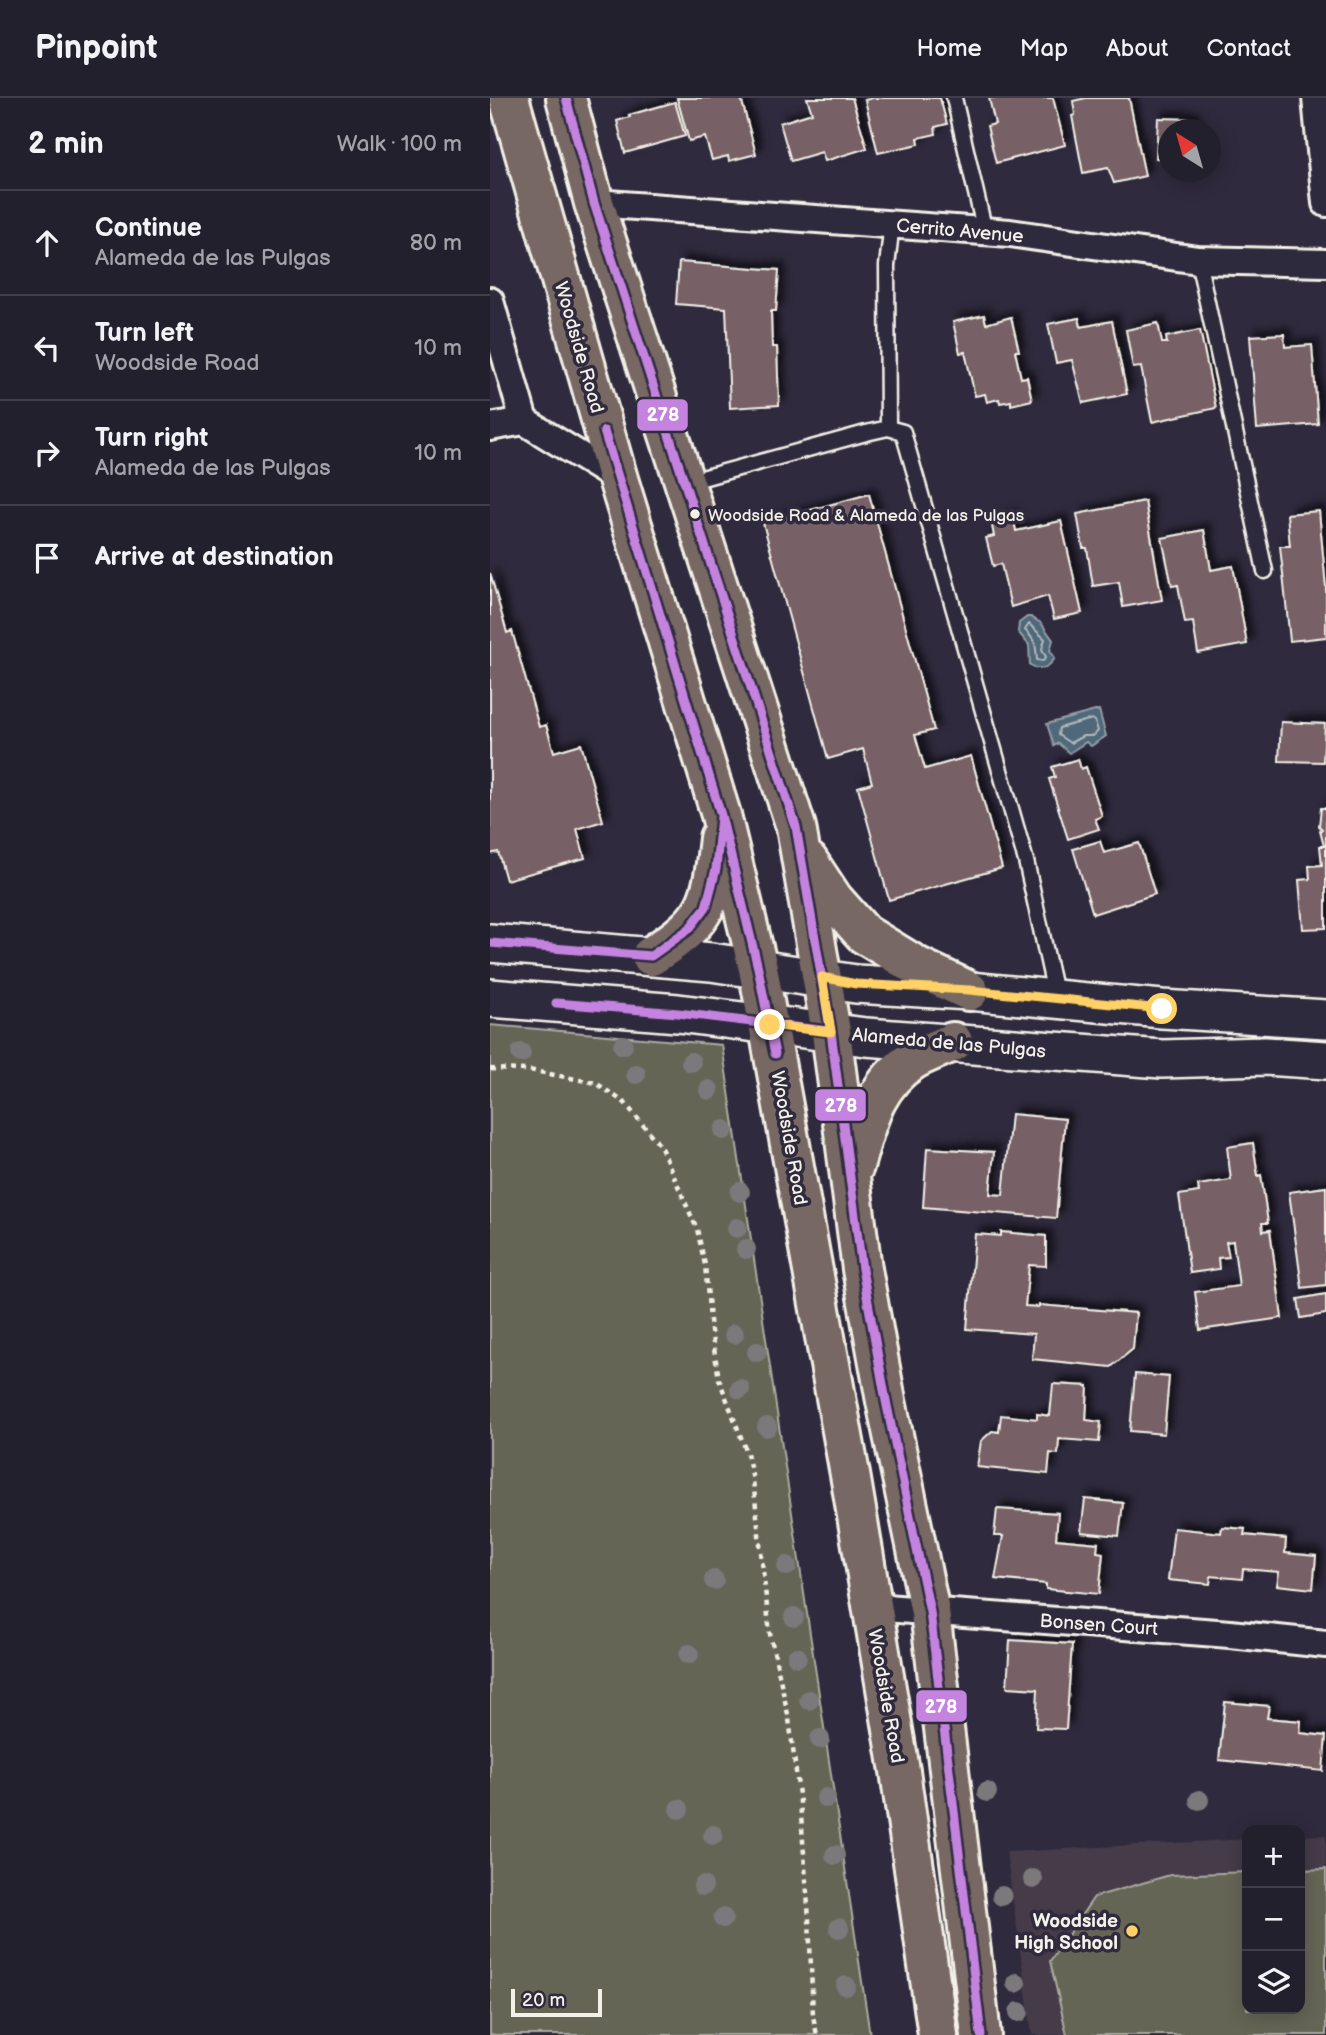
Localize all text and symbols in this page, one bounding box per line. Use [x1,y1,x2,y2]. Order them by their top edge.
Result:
text: Pinpoint [35,28,157,68]
text: Home [917,34,982,63]
text: Map [1020,34,1068,63]
text: About [1106,34,1168,63]
text: Contact [1206,34,1291,63]
north arrow [1158,119,1221,182]
text: 2 min [28,126,104,162]
text: Walk · 100 m [337,130,462,158]
text: Continue [95,213,202,244]
street label: Cerrito Avenue [895,214,1025,249]
icon: ahead [28,224,66,262]
text: 80 m [410,229,462,257]
text: Alameda de las Pulgas [95,244,331,272]
street label: Woodside Road [549,279,608,416]
text: Turn left [95,318,194,349]
icon: left [28,329,66,367]
text: 10 m [414,334,462,362]
text: Woodside Road [95,349,259,377]
line badge: 278 [636,398,689,432]
text: 278 [647,404,679,427]
text: Turn right [95,423,208,454]
icon: right [28,434,66,472]
text: 10 m [414,439,462,467]
text: Alameda de las Pulgas [95,454,331,482]
place label: Woodside Road & Alameda de las Pulgas [708,506,1024,526]
marker: Woodside Road & Alameda de las Pulgas [688,507,702,521]
icon: arrive [28,539,66,577]
text: Arrive at destination [95,542,334,573]
route start [1146,993,1177,1024]
route end [754,1009,785,1040]
street label: Alameda de las Pulgas [851,1024,1047,1063]
street label: Woodside Road [765,1069,812,1207]
line badge: 278 [814,1088,867,1122]
text: 278 [825,1095,857,1118]
street label: Bonsen Court [1039,1610,1159,1641]
street label: Woodside Road [862,1627,909,1765]
line badge: 278 [915,1689,968,1723]
text: 278 [925,1696,957,1719]
map controls [1242,1825,1305,2014]
button: + [1242,1825,1305,1888]
button: − [1242,1888,1305,1951]
place label: Woodside High School [1014,1910,1118,1955]
marker: Woodside High School [1124,1923,1140,1939]
button: layers [1242,1951,1305,2014]
scale bar [511,1986,602,2018]
text: 20 m [522,1989,565,2012]

